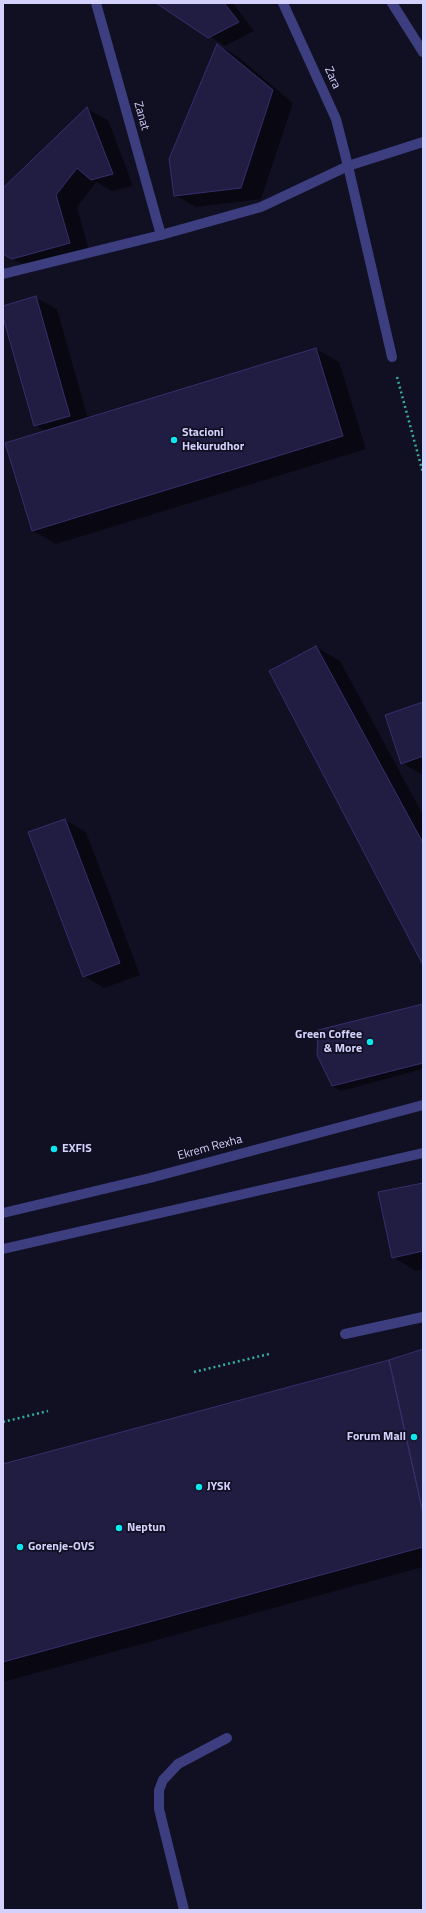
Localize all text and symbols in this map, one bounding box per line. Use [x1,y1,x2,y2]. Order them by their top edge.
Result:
street label: Zara [321,65,343,91]
street label: Zanat [130,100,152,132]
place label: Stacioni Hekurudhor [182,426,244,454]
marker: Stacioni Hekurudhor [169,435,179,445]
place label: Green Coffee & More [295,1028,362,1056]
marker: Green Coffee & More [365,1037,375,1047]
street label: Ekrem Rexha [176,1132,244,1164]
place label: EXFIS [62,1142,92,1156]
marker: EXFIS [49,1144,59,1154]
place label: Forum Mall [347,1430,406,1444]
marker: Forum Mall [409,1432,419,1442]
place label: JYSK [207,1480,231,1494]
marker: JYSK [194,1482,204,1492]
place label: Neptun [127,1521,166,1535]
marker: Neptun [114,1523,124,1533]
place label: Gorenje-OVS [28,1540,94,1554]
marker: Gorenje-OVS [15,1542,25,1552]

